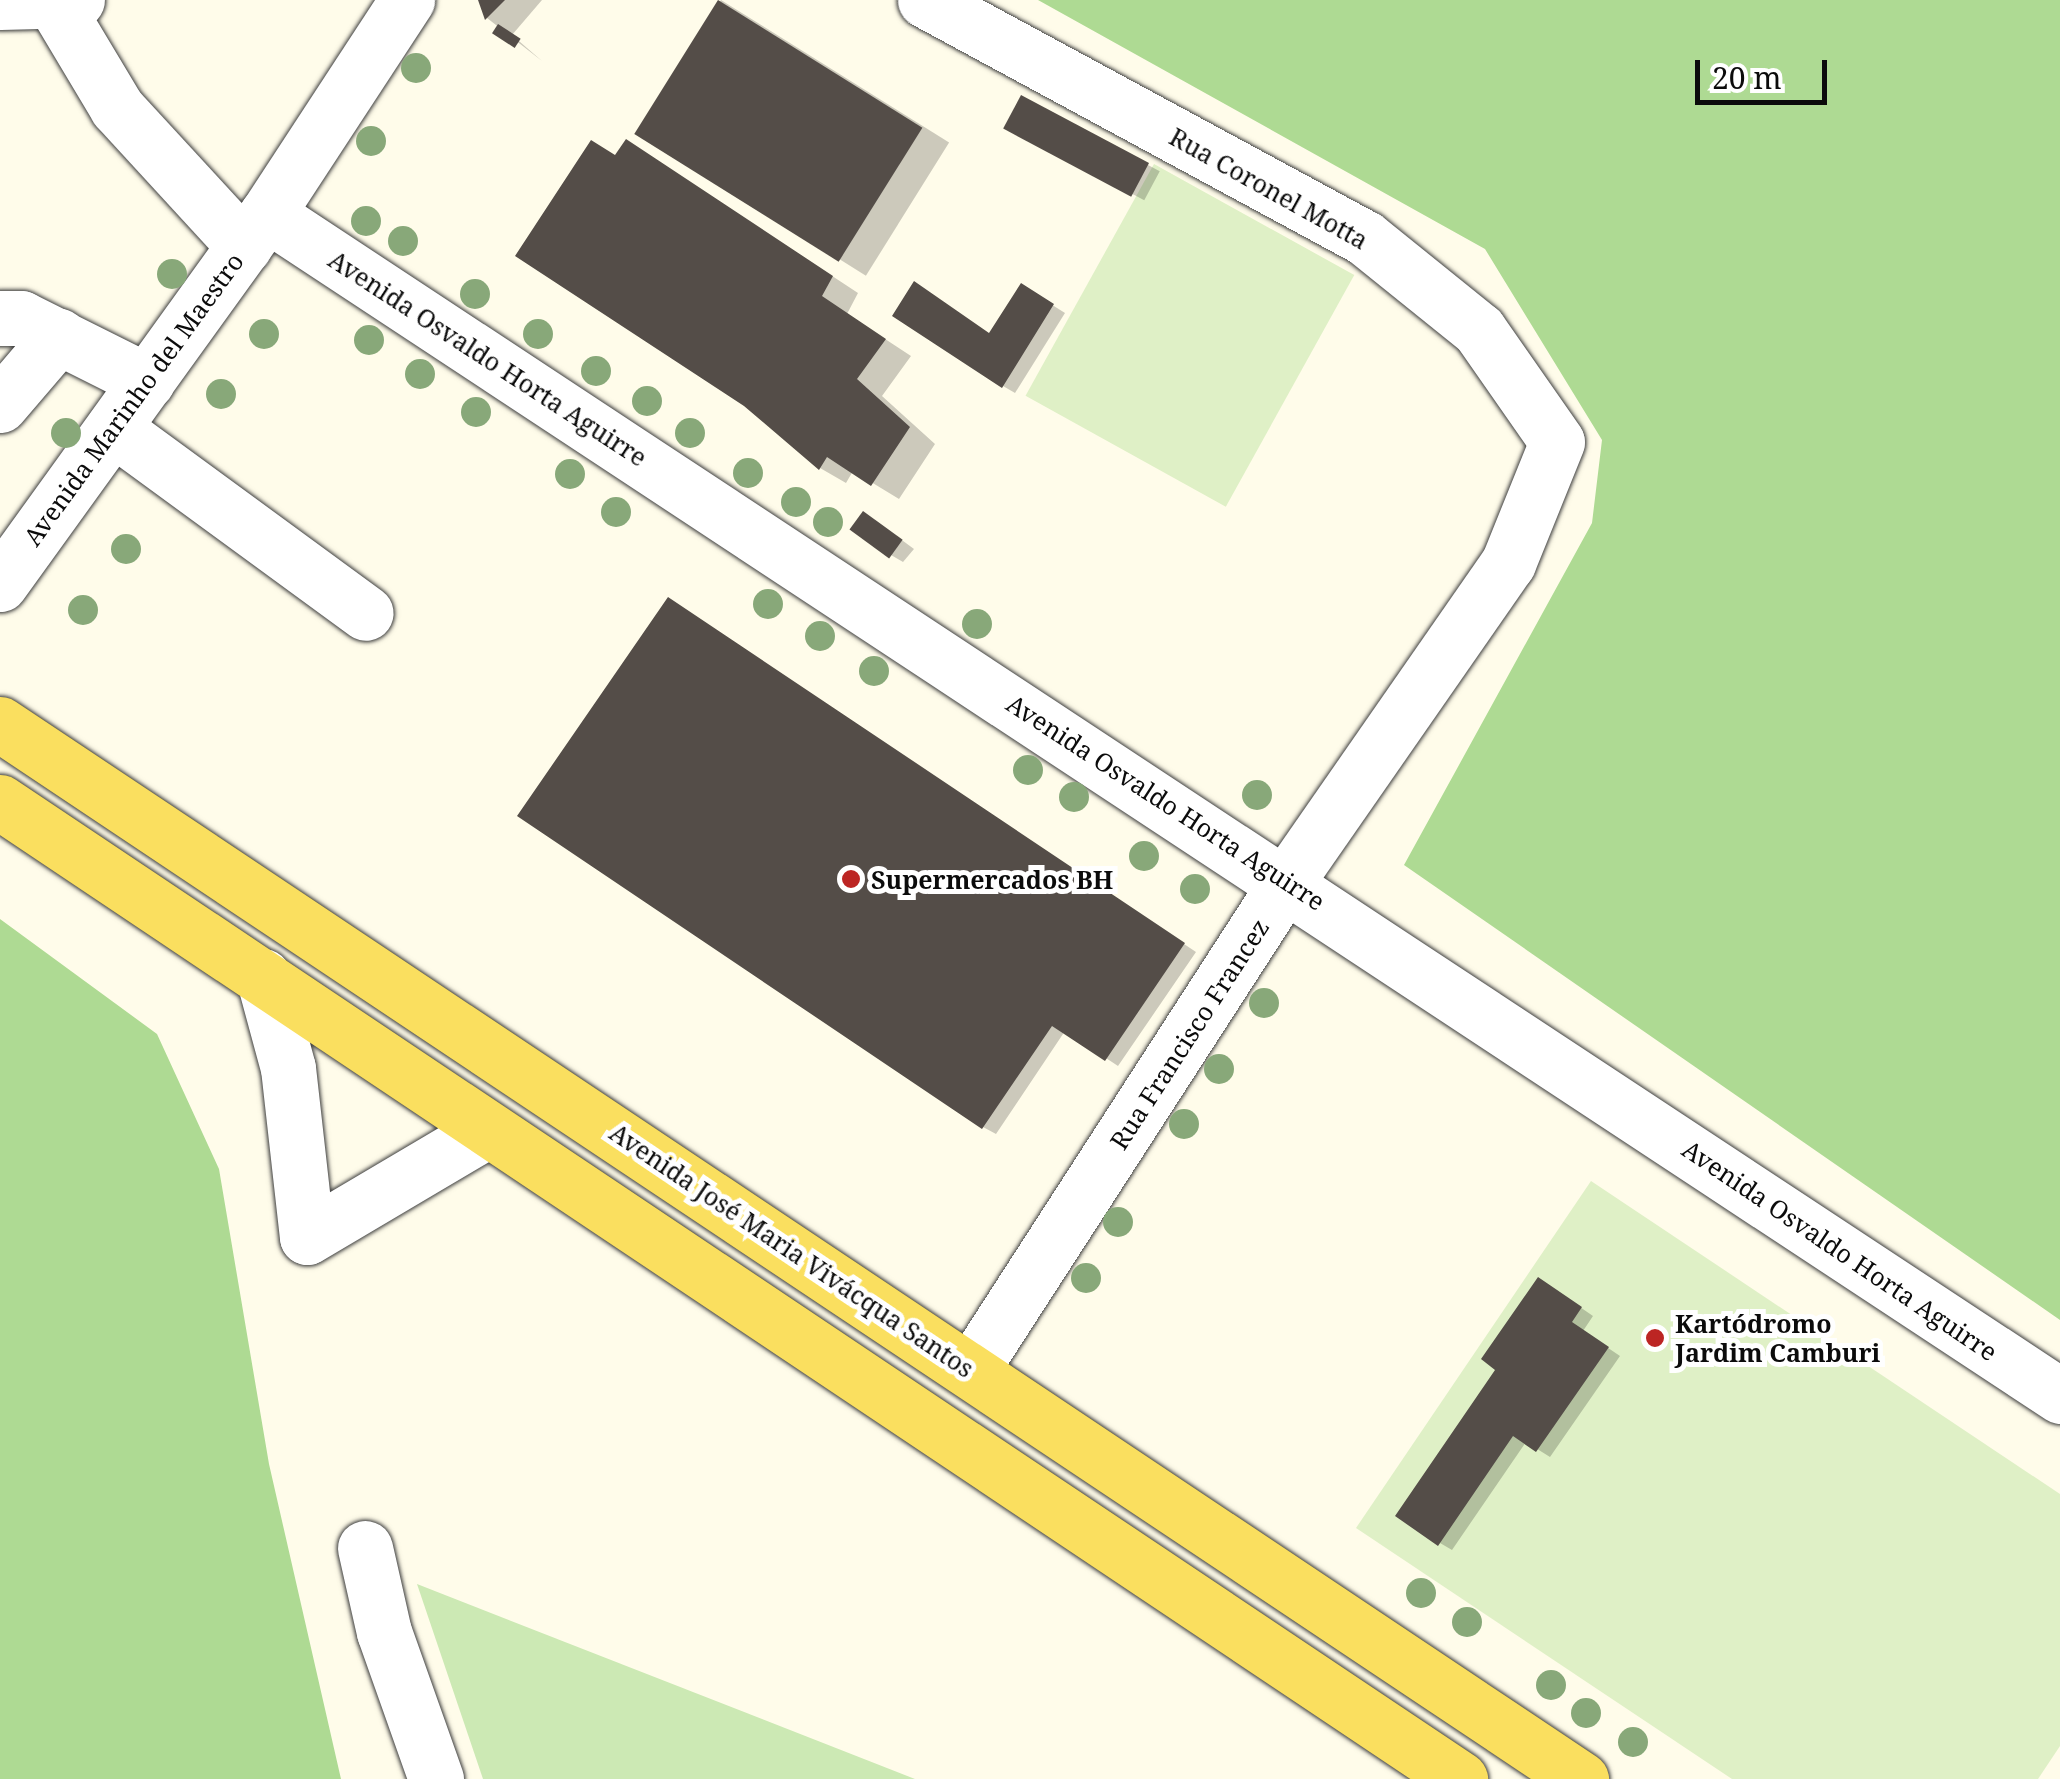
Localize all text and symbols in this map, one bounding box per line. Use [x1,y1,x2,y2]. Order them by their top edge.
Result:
scale bar [1700,40,1832,102]
text: 20 m [1712,57,1782,98]
street label: Rua Coronel Motta [1165,121,1373,255]
street label: Avenida Osvaldo Horta Aguirre [323,244,653,472]
street label: Avenida Marinho del Maestro [17,247,249,551]
street label: Avenida Osvaldo Horta Aguirre [1001,688,1331,916]
place label: Supermercados BH [871,864,1113,894]
marker: Supermercados BH [840,868,862,890]
street label: Rua Francisco Francez [1103,913,1275,1155]
street label: Avenida José Maria Vivácqua Santos [604,1117,980,1383]
street label: Avenida Osvaldo Horta Aguirre [1677,1133,2003,1367]
place label: Kartódromo Jardim Camburi [1675,1309,1880,1368]
marker: Kartódromo Jardim Camburi [1644,1327,1666,1349]

